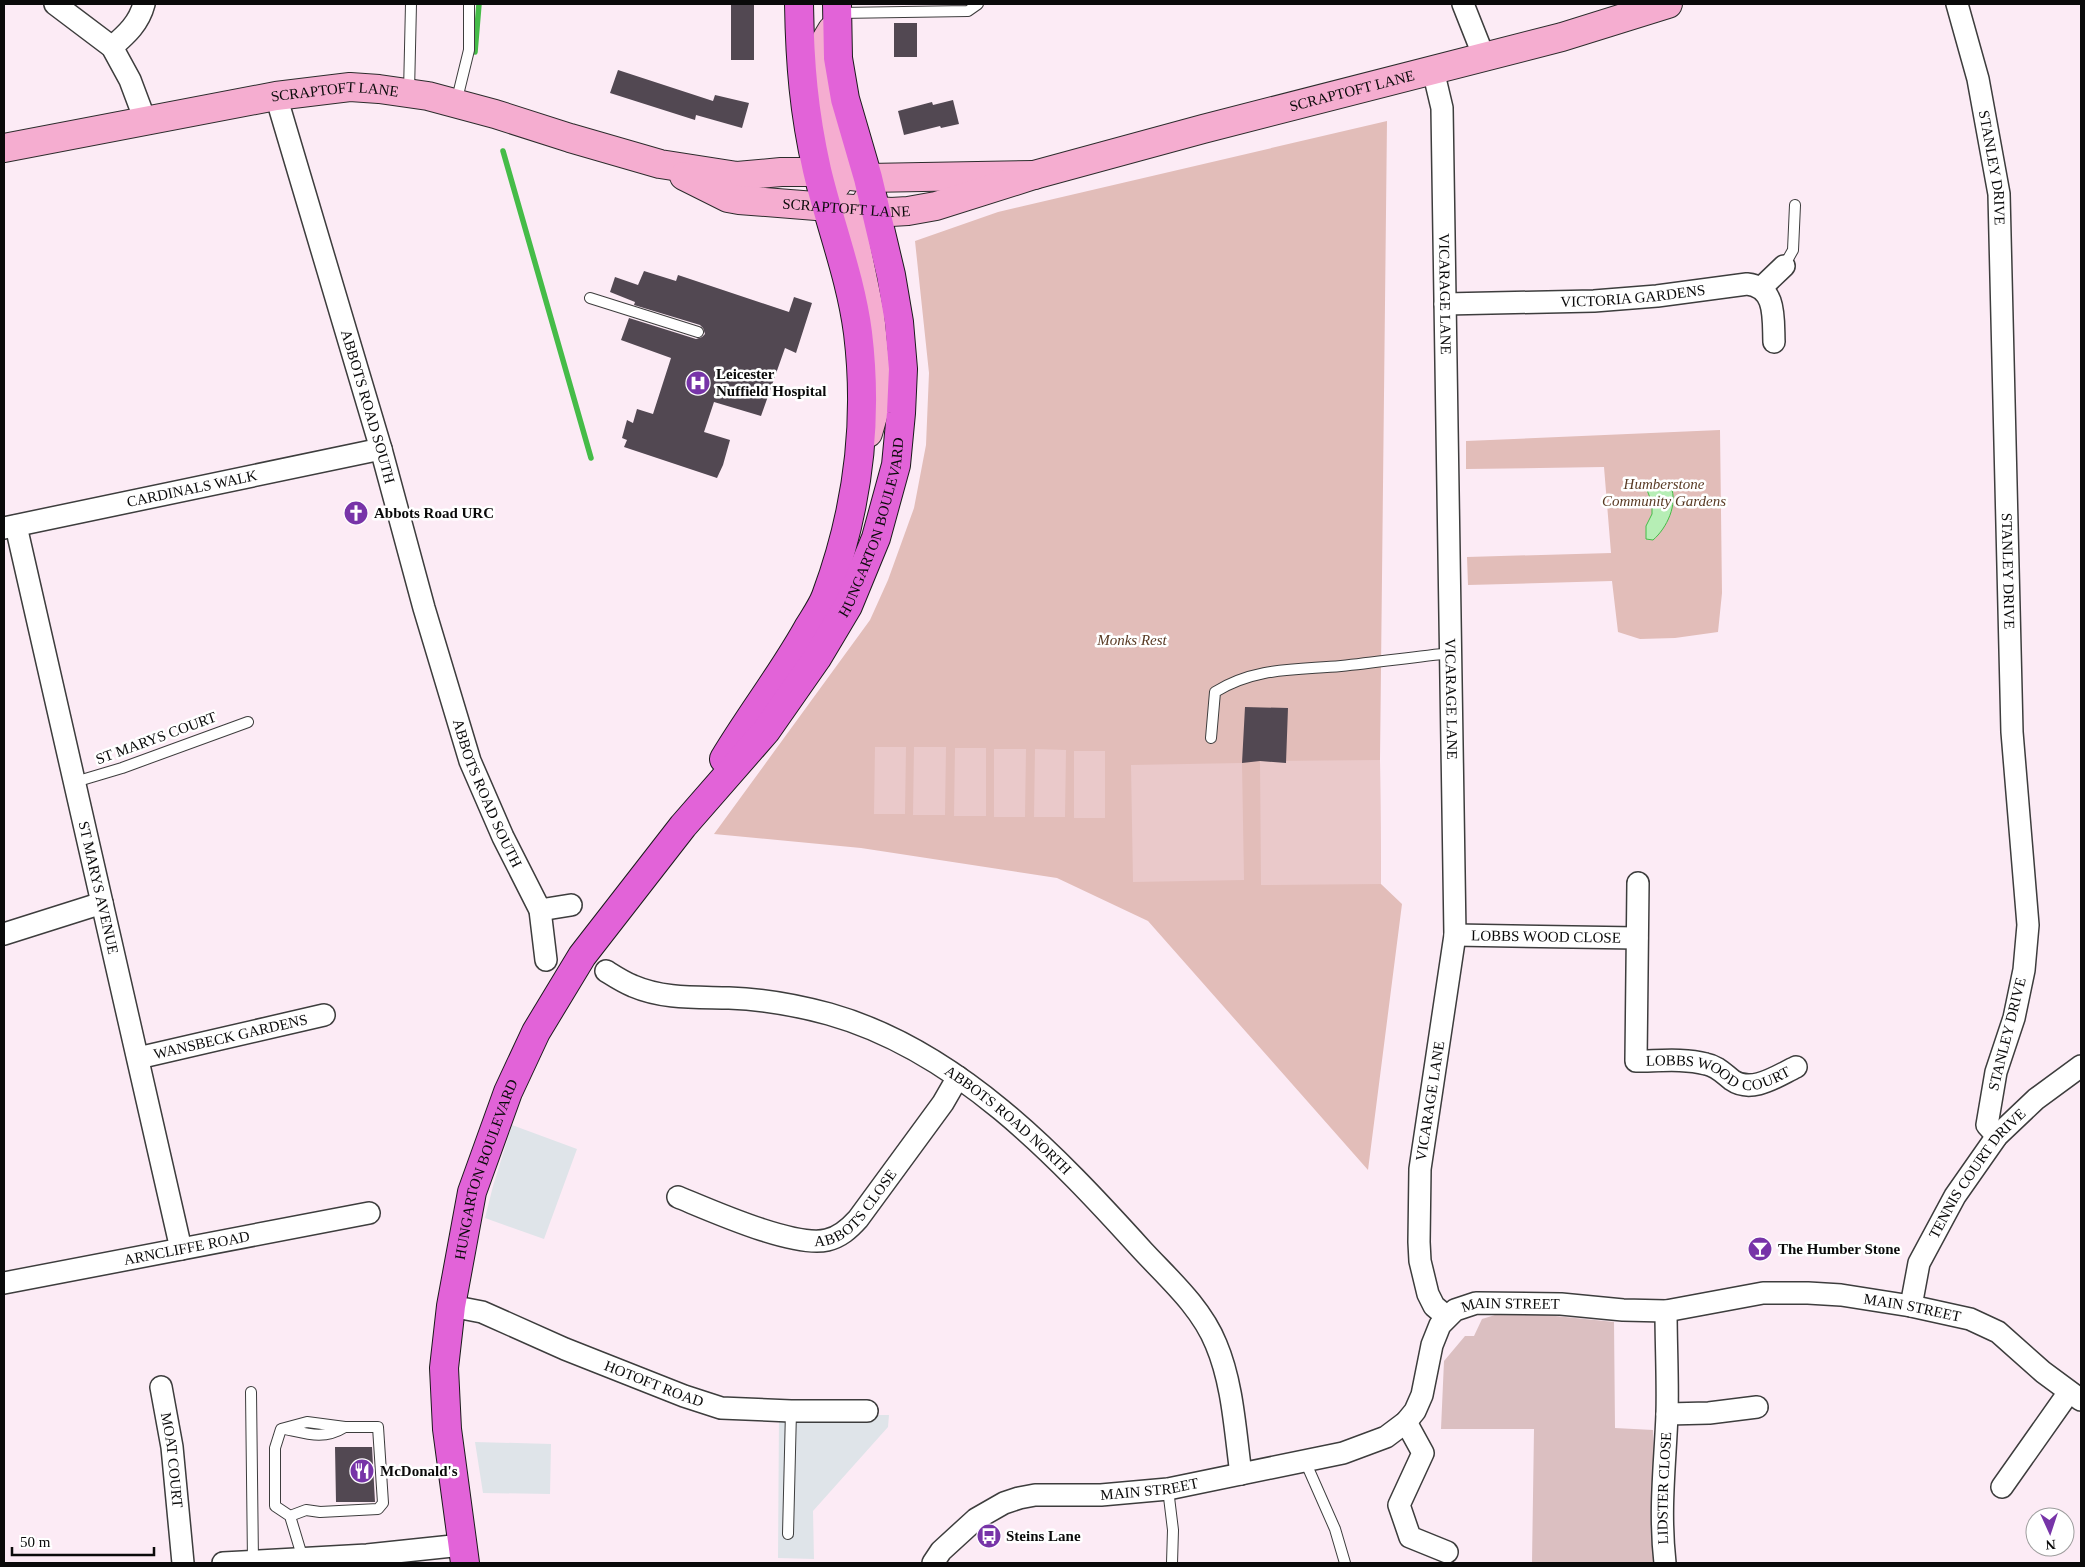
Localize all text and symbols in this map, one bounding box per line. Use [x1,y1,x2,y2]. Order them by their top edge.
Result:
street label: SCRAPTOFT LANE [1288,67,1416,115]
street label: SCRAPTOFT LANE [269,79,400,105]
street label: STANLEY DRIVE [1976,109,2008,226]
street label: SCRAPTOFT LANE [782,195,911,220]
street label: VICARAGE LANE [1436,233,1454,355]
street label: VICTORIA GARDENS [1560,282,1706,310]
street label: ABBOTS ROAD SOUTH [338,328,398,485]
place label: Leicester Nuffield Hospital [716,366,826,399]
hospital icon: Leicester Nuffield Hospital [685,370,711,396]
street label: HUNGARTON BOULEVARD [835,437,907,620]
street label: CARDINALS WALK [125,467,259,510]
park label: Humberstone Community Gardens [1602,476,1726,509]
church icon: Abbots Road URC [343,500,369,526]
place label: Abbots Road URC [374,505,494,521]
street label: STANLEY DRIVE [1999,513,2018,629]
park label: Monks Rest [1096,632,1168,648]
street label: VICARAGE LANE [1442,638,1460,760]
street label: ST MARYS COURT [93,709,219,767]
street label: ABBOTS ROAD SOUTH [450,717,525,870]
street label: ST MARYS AVENUE [76,819,122,956]
street label: LOBBS WOOD CLOSE [1471,927,1621,946]
street label: STANLEY DRIVE [1985,976,2029,1092]
street label: WANSBECK GARDENS [152,1011,309,1062]
street label: VICARAGE LANE [1413,1040,1447,1162]
street label: LOBBS WOOD COURT [1646,1052,1793,1093]
street label: ABBOTS ROAD NORTH [942,1062,1074,1178]
street label: HUNGARTON BOULEVARD [452,1076,521,1261]
street label: TENNIS COURT DRIVE [1926,1105,2029,1241]
street label: ABBOTS CLOSE [814,1166,900,1249]
street label: ARNCLIFFE ROAD [122,1228,251,1268]
bar icon: The Humber Stone [1747,1236,1773,1262]
place label: The Humber Stone [1778,1241,1901,1257]
street label: MAIN STREET [1862,1291,1963,1325]
street label: MAIN STREET [1459,1295,1560,1315]
street label: HOTOFT ROAD [602,1357,706,1410]
street label: MOAT COURT [158,1411,186,1508]
street label: LIDSTER CLOSE [1654,1431,1674,1545]
restaurant icon: McDonald's [349,1458,375,1484]
place label: McDonald's [380,1463,458,1479]
street label: MAIN STREET [1100,1475,1200,1503]
north arrow [2025,1507,2075,1557]
bus stop icon: Steins Lane [976,1523,1002,1549]
scale bar [12,1524,155,1556]
place label: Steins Lane [1006,1528,1081,1544]
text: 50 m [20,1534,51,1550]
text: N [2045,1537,2056,1552]

